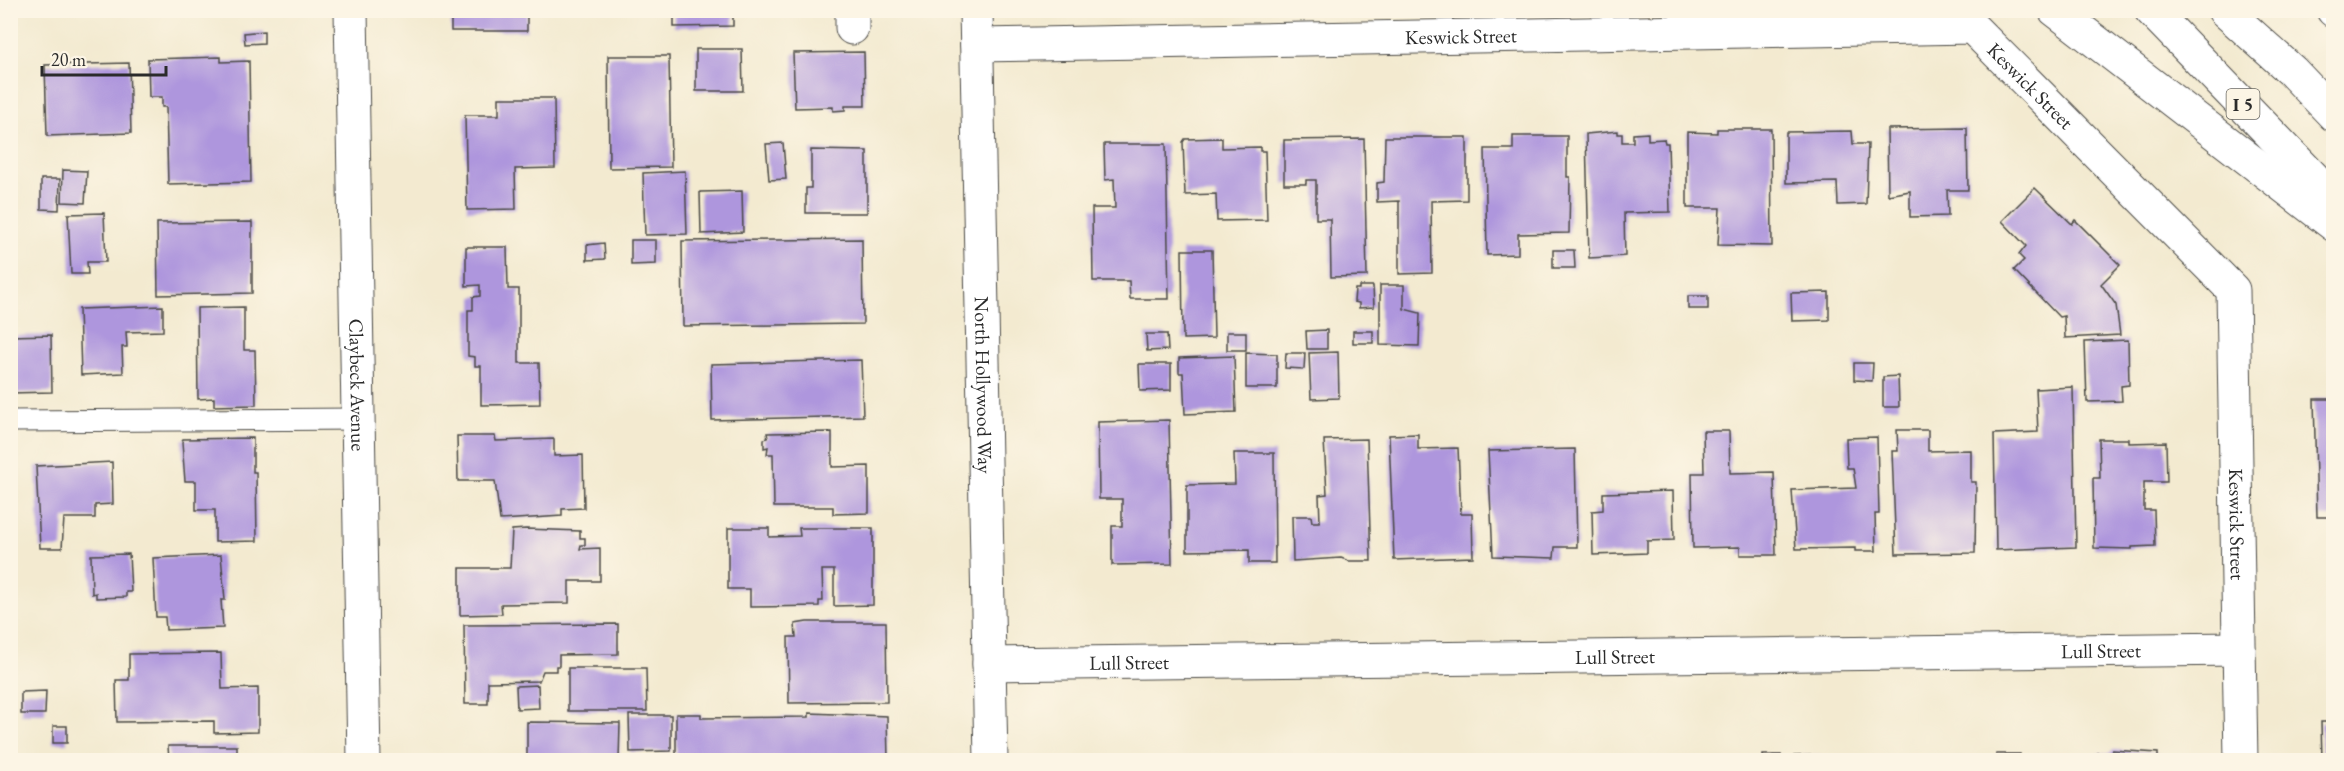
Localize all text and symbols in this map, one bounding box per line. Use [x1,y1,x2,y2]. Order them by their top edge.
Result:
street label: Keswick Street [1405,22,1518,50]
street label: Keswick Street [1982,37,2080,135]
scale bar [42,39,166,77]
text: 20 m [51,48,86,71]
road number: I 5 [2226,89,2260,119]
street label: North Hollywood Way [969,296,998,474]
street label: Claybeck Avenue [343,318,372,452]
street label: Keswick Street [2223,468,2251,581]
street label: Lull Street [2061,637,2142,664]
street label: Lull Street [1575,643,1656,670]
street label: Lull Street [1089,649,1170,676]

